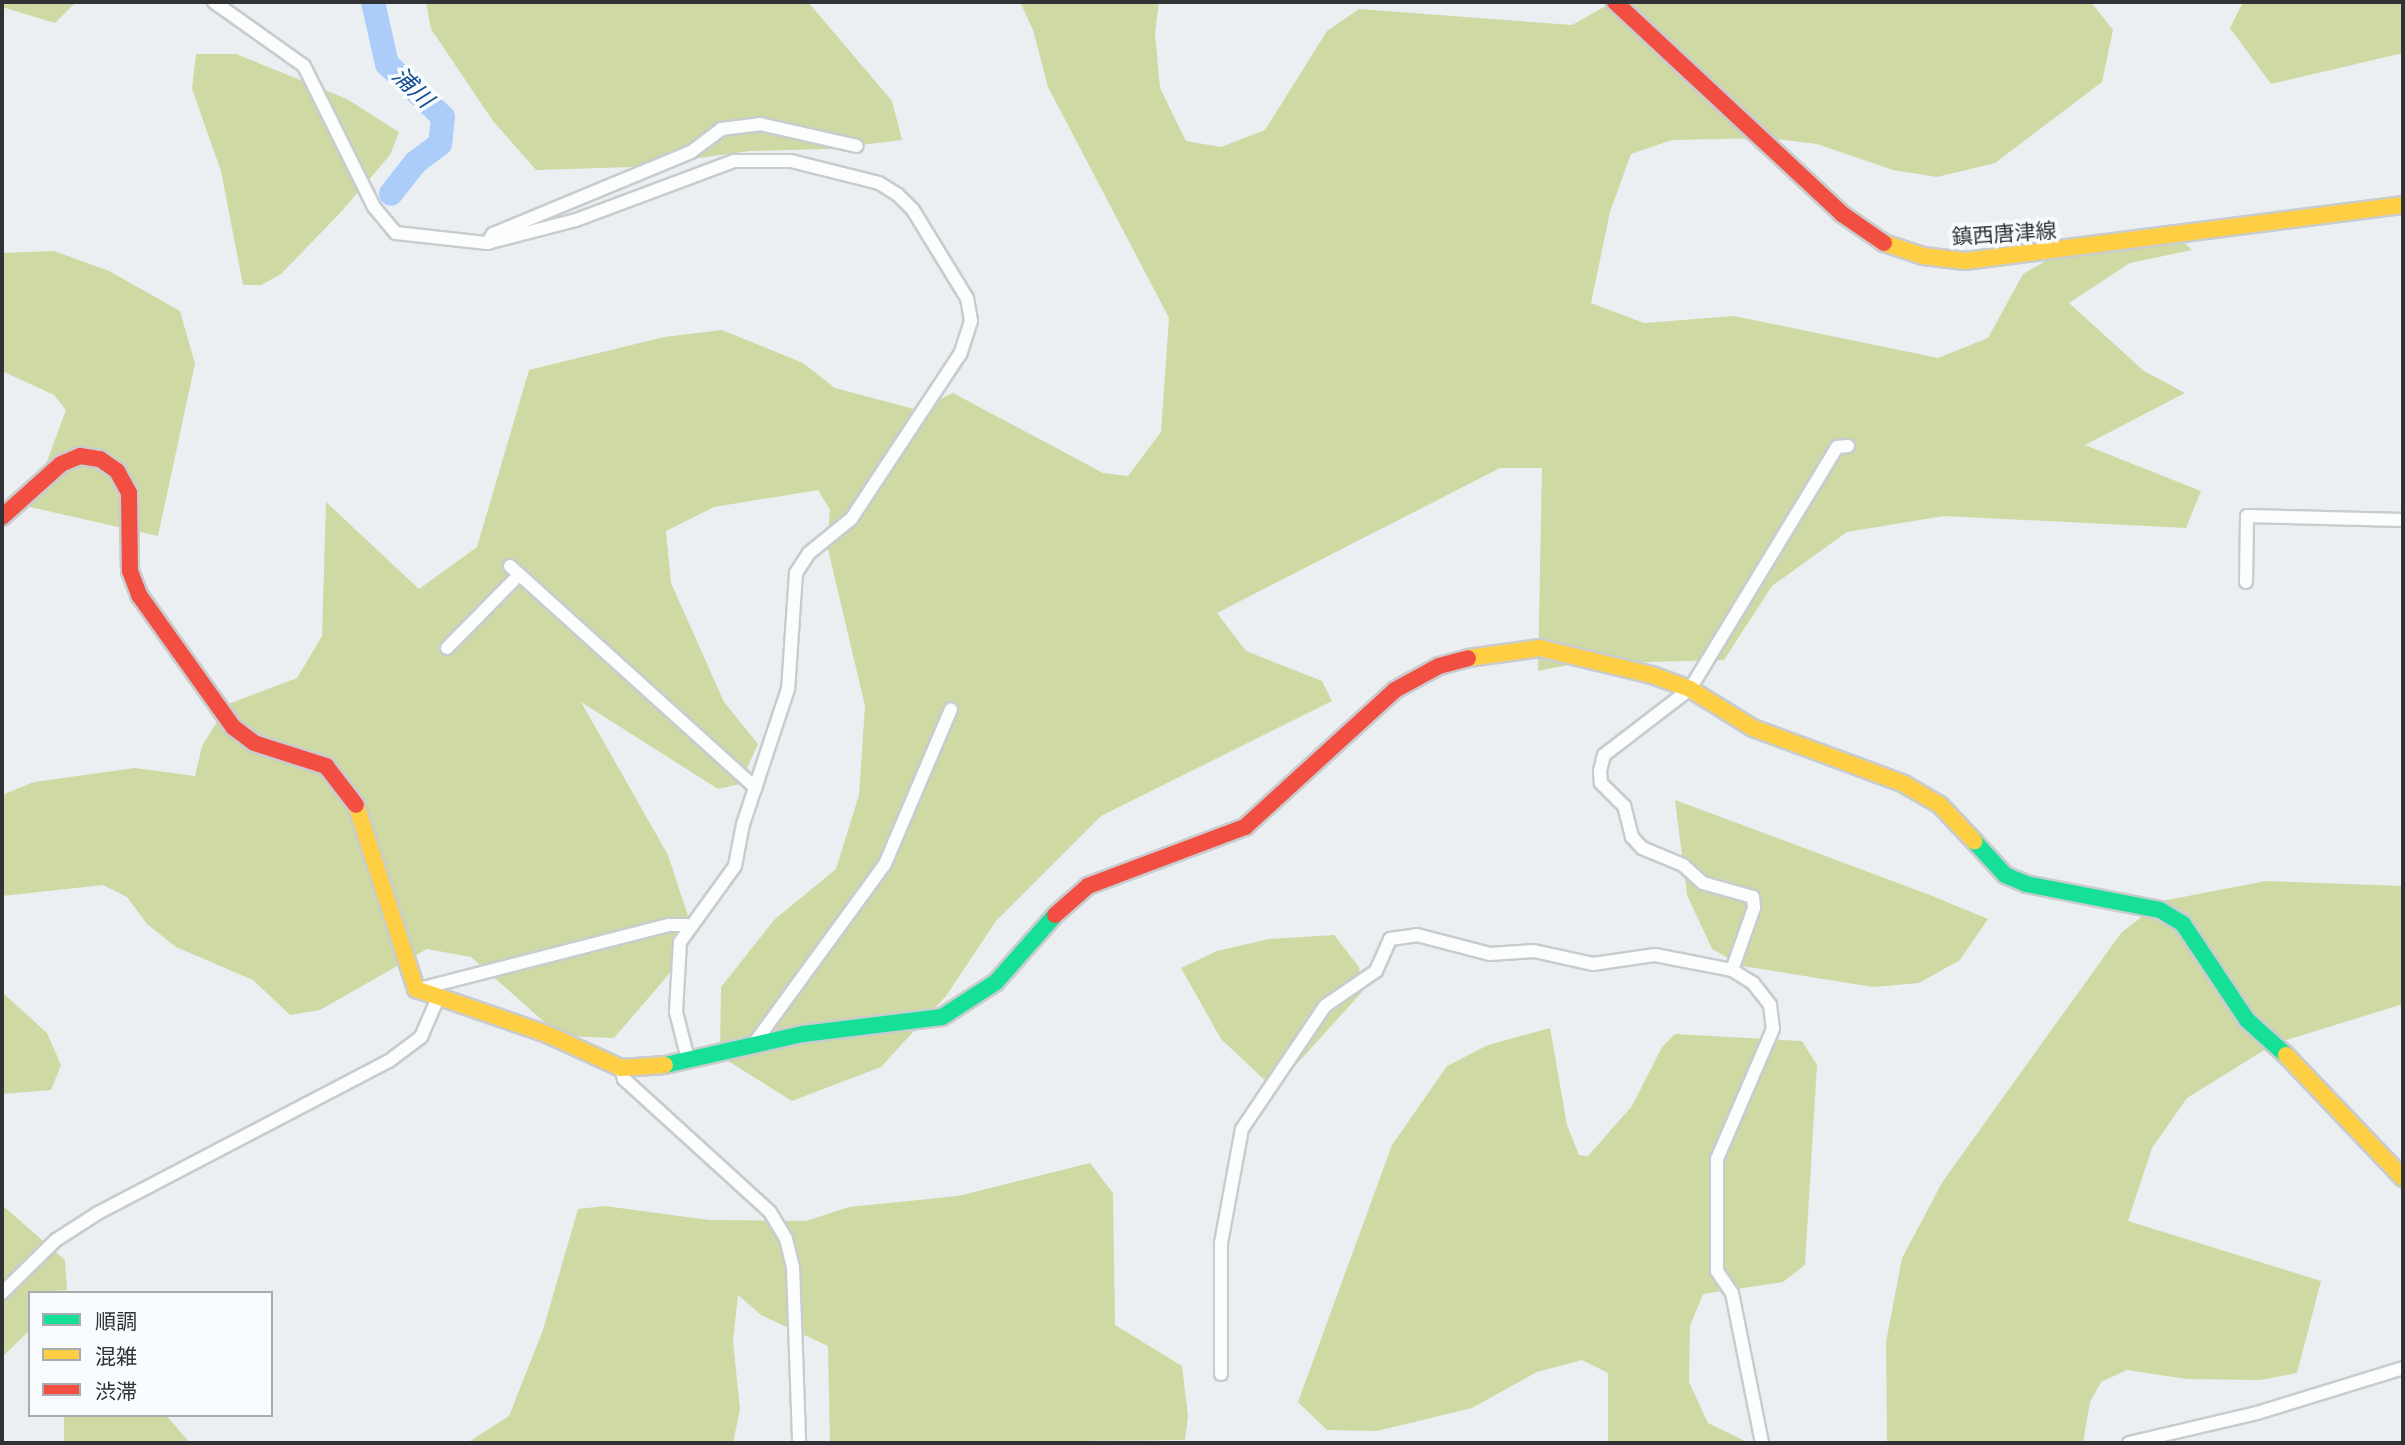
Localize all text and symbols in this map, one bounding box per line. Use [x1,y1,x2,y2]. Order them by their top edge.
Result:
water label: 浦川 [386,62,438,114]
street label: 鎮西唐津線 [1951,218,2057,250]
legend [28,1291,273,1417]
text: 順調 [95,1310,137,1334]
text: 混雑 [95,1345,137,1369]
text: 渋滞 [95,1380,137,1404]

